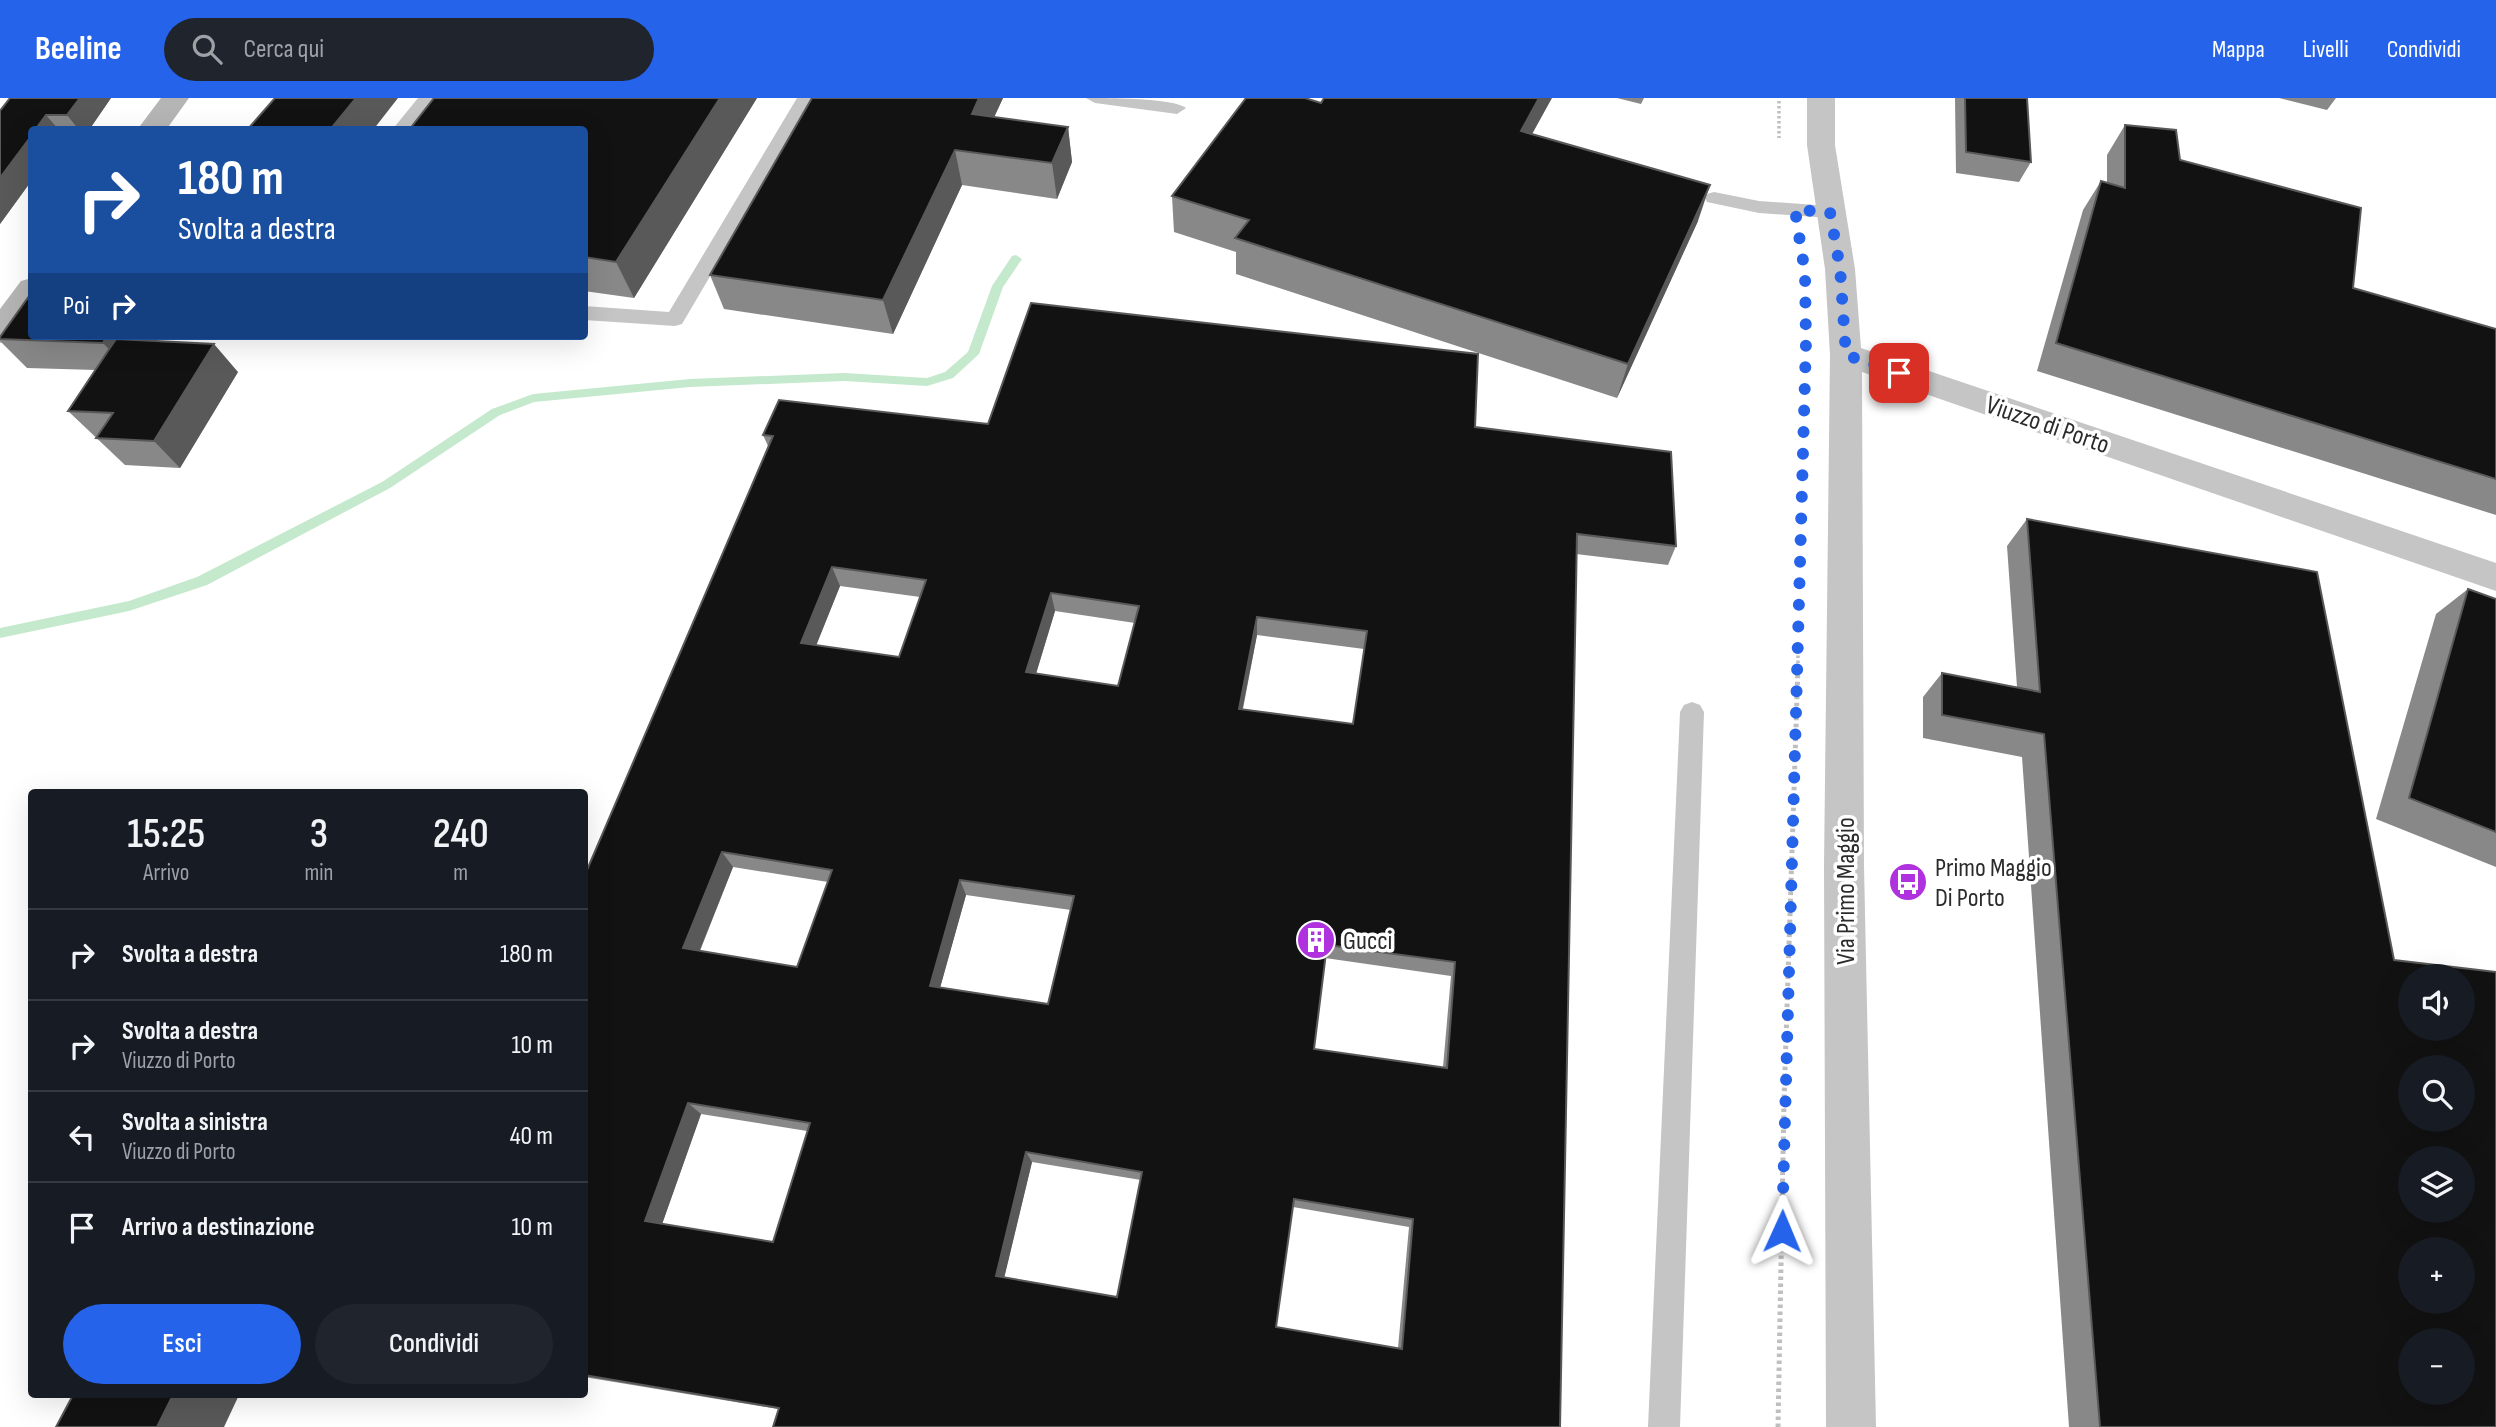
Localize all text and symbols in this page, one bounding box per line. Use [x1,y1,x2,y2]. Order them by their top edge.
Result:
search box [164,18,654,81]
text: Beeline [35,29,122,69]
icon: search [188,30,226,68]
text: Cerca qui [244,34,324,65]
text: Mappa [2212,35,2265,64]
text: Livelli [2303,35,2349,64]
text: Condividi [2387,35,2461,64]
text: 180 m [178,150,284,209]
icon: right [63,154,154,245]
text: Svolta a destra [178,210,336,249]
icon: right [104,287,142,325]
text: Poi [63,291,90,322]
pin [1869,343,1929,403]
icon: arrive [1880,354,1918,392]
street label: Viuzzo di Porto [1982,390,2113,461]
text: 15:25 [127,809,205,860]
text: 3 [310,809,328,860]
text: 240 [433,809,489,860]
street label: Via Primo Maggio [1831,817,1862,965]
place label: Primo Maggio Di Porto [1935,853,2052,914]
text: Arrivo [143,859,189,887]
text: min [305,859,333,887]
text: m [453,859,468,887]
bus stop icon: Primo Maggio Di Porto [1887,861,1929,903]
building icon: Gucci [1295,919,1337,961]
place label: Gucci [1343,926,1392,957]
icon: right [63,936,101,974]
text: Svolta a destra [122,939,258,970]
text: 180 m [500,939,553,970]
map controls [2398,964,2475,1405]
button: sound [2398,964,2475,1041]
text: Svolta a destra [122,1016,258,1047]
icon: right [63,1027,101,1065]
text: 10 m [511,1030,553,1061]
text: Viuzzo di Porto [122,1047,236,1075]
button: search [2398,1055,2475,1132]
text: Svolta a sinistra [122,1107,268,1138]
icon: left [63,1118,101,1156]
text: 40 m [510,1121,553,1152]
text: Viuzzo di Porto [122,1138,236,1166]
button: layers [2398,1146,2475,1223]
position arrow [1745,1194,1819,1268]
icon: arrive [63,1209,101,1247]
text: Arrivo a destinazione [122,1212,315,1243]
text: 10 m [511,1212,553,1243]
button: + [2398,1237,2475,1314]
button: Esci [63,1304,301,1384]
button: Condividi [315,1304,553,1384]
button: − [2398,1328,2475,1405]

